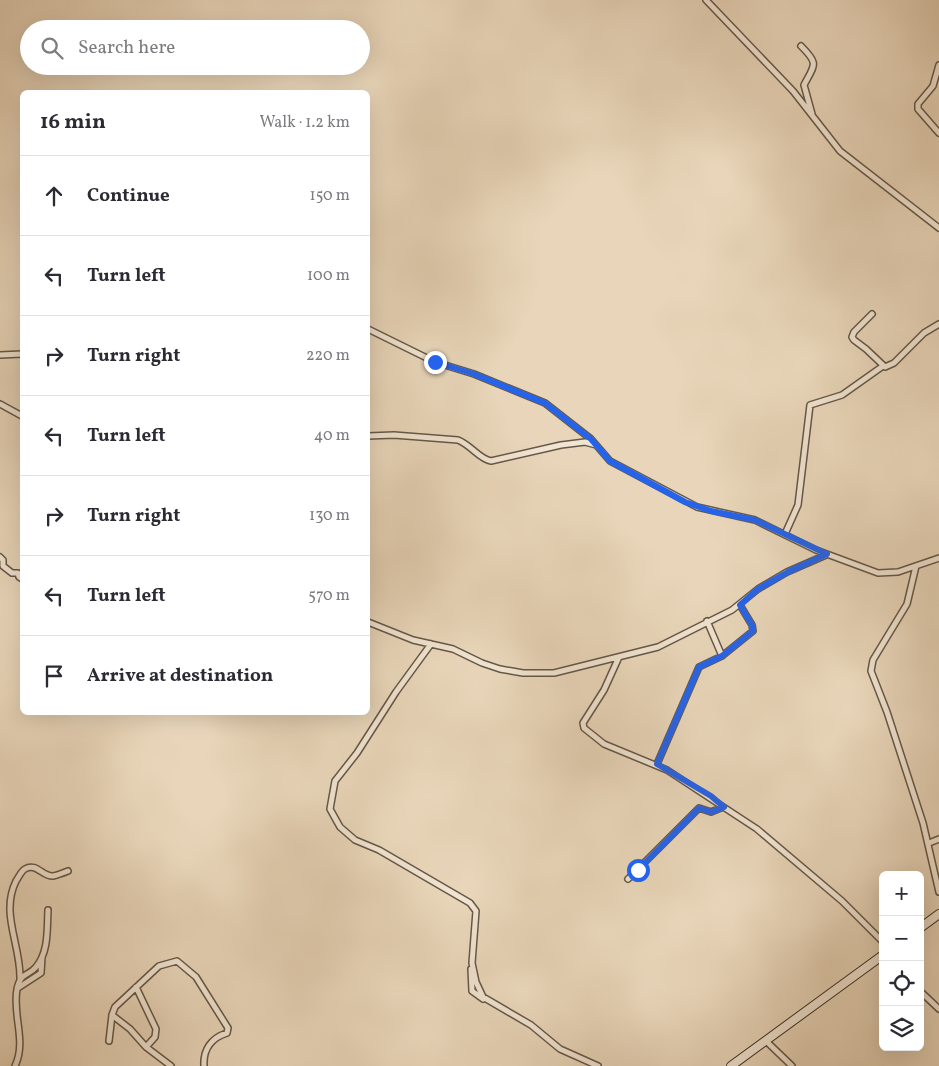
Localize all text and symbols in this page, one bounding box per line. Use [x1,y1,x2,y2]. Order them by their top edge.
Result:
search box [20,20,370,75]
icon: search [38,34,66,62]
text: Search here [78,35,175,61]
text: 16 min [40,108,106,137]
text: Walk · 1.2 km [259,112,350,134]
icon: ahead [40,182,68,210]
text: Continue [87,183,170,209]
text: 150 m [309,185,350,207]
icon: left [40,262,68,290]
text: Turn left [87,263,166,289]
text: 100 m [307,265,350,287]
icon: right [40,342,68,370]
text: Turn right [87,343,180,369]
text: 220 m [306,345,350,367]
route end [424,351,447,374]
icon: left [40,422,68,450]
text: Turn left [87,423,166,449]
text: 40 m [314,425,350,447]
icon: right [40,502,68,530]
text: Turn right [87,503,180,529]
text: 130 m [309,505,350,527]
icon: left [40,582,68,610]
text: Turn left [87,583,166,609]
text: 570 m [308,585,350,607]
icon: arrive [40,662,68,690]
text: Arrive at destination [87,663,273,689]
route start [627,859,650,882]
map controls [879,871,924,1051]
button: + [879,871,924,916]
button: − [879,916,924,961]
button: locate [879,961,924,1006]
button: layers [879,1006,924,1051]

